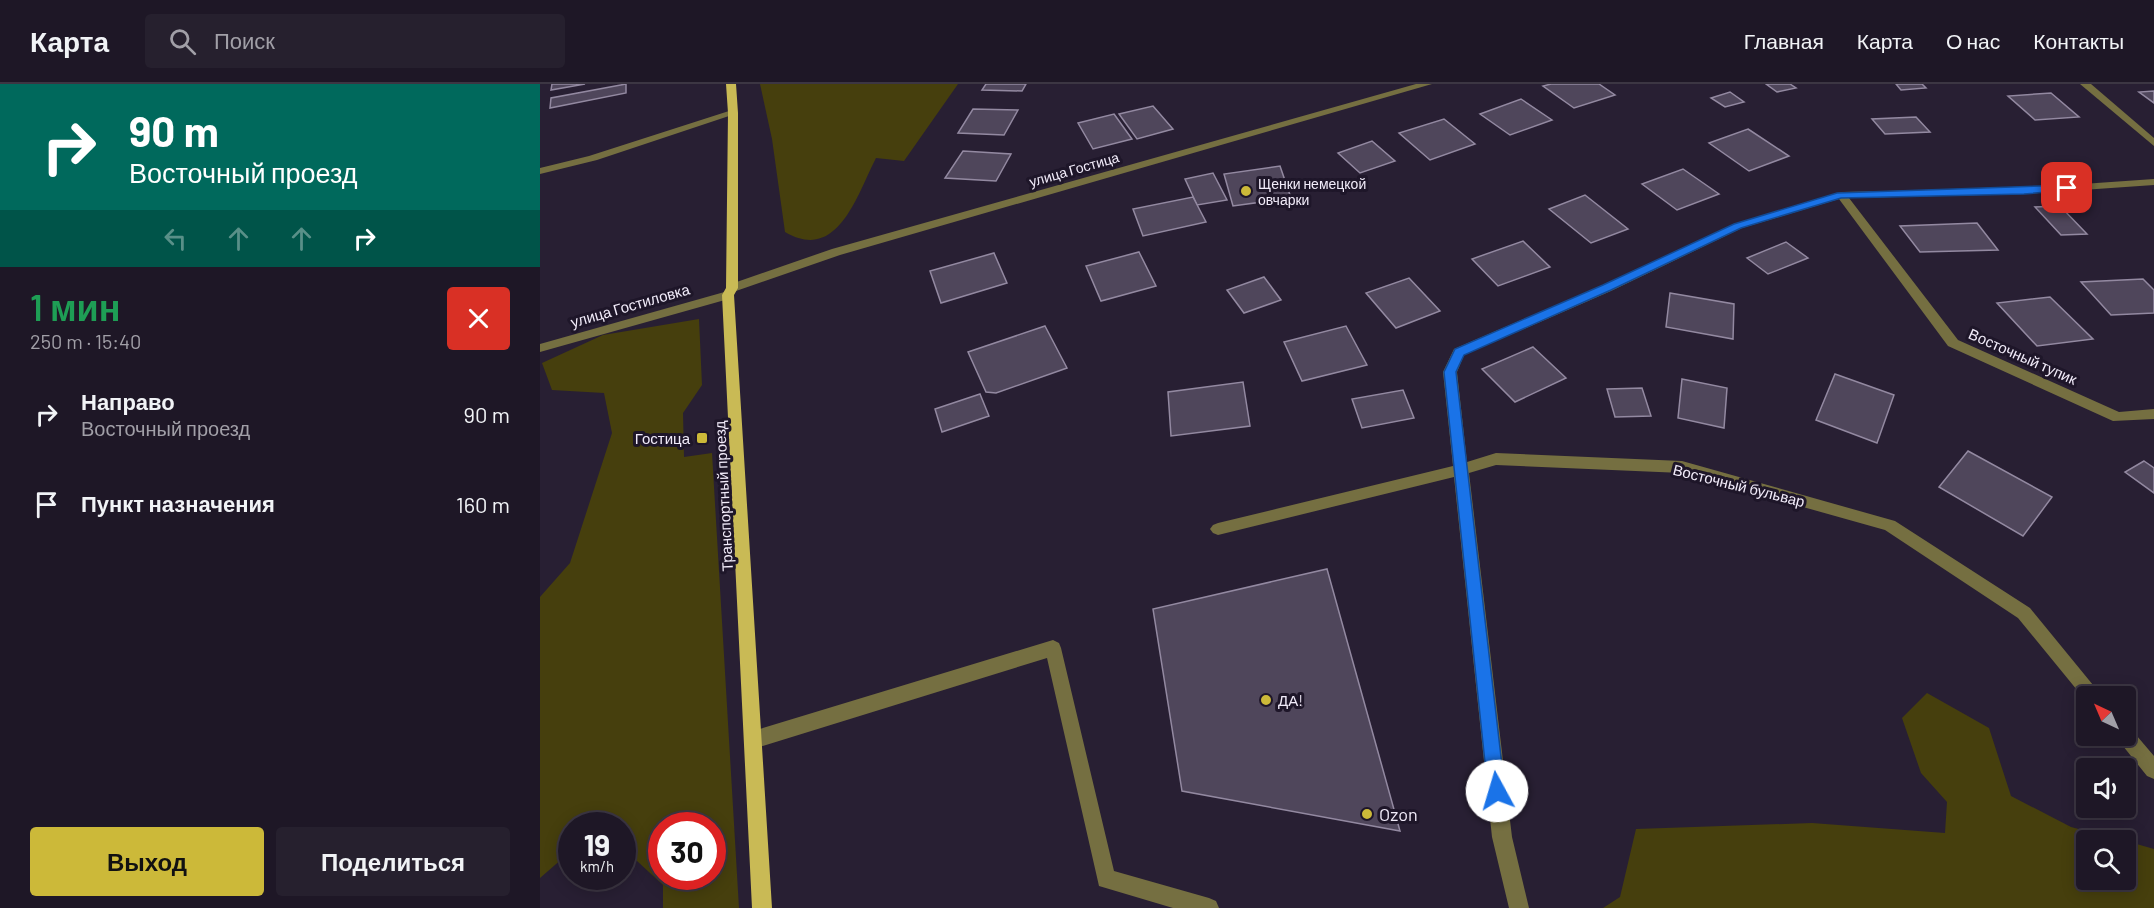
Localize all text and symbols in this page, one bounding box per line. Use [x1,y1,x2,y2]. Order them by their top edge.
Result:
search box [145,14,565,68]
text: Карта [30,24,109,58]
icon: search [166,25,199,58]
text: Поиск [214,27,275,53]
text: Главная [1744,28,1824,53]
text: Карта [1857,28,1913,53]
text: О нас [1946,28,2000,53]
text: Контакты [2033,28,2124,53]
text: 90 m [129,105,219,155]
icon: right [30,108,108,186]
street label: улица Гостица [1027,148,1121,190]
text: Восточный проезд [129,156,358,188]
pin [2041,162,2092,213]
icon: arrive [2050,171,2083,204]
place label: Щенки немецкой овчарки [1258,175,1366,208]
marker: Щенки немецкой овчарки [1239,184,1253,198]
icon: left [159,222,192,255]
icon: ahead [222,222,255,255]
icon: ahead [285,222,318,255]
icon: right [348,222,381,255]
street label: улица Гостиловка [568,279,692,331]
text: 1 мин [30,285,120,328]
button: close [447,287,510,350]
street label: Восточный тупик [1966,324,2080,388]
text: 250 m · 15:40 [30,329,141,353]
text: Направо [81,388,175,414]
icon: right [30,398,63,431]
text: 90 m [464,401,510,427]
text: Восточный проезд [81,416,250,440]
street label: Транспортный проезд [710,420,736,572]
place label: Гостица [635,429,691,447]
marker: Гостица [695,431,709,445]
street label: Восточный бульвар [1671,460,1807,510]
icon: arrive [30,488,63,521]
text: Пункт назначения [81,490,275,516]
text: 160 m [456,491,510,517]
north arrow [2076,686,2136,746]
map controls [2076,686,2136,890]
place label: ДА! [1278,691,1303,709]
marker: ДА! [1259,693,1273,707]
button: sound [2076,758,2136,818]
position arrow [1465,759,1529,823]
place label: Ozon [1379,803,1418,825]
marker: Ozon [1360,807,1374,821]
speed limit sign: 30 [648,812,726,890]
text: 19 [584,826,610,862]
button: Выход [30,827,264,896]
button: Поделиться [276,827,510,896]
button: search [2076,830,2136,890]
text: km/h [580,857,614,875]

